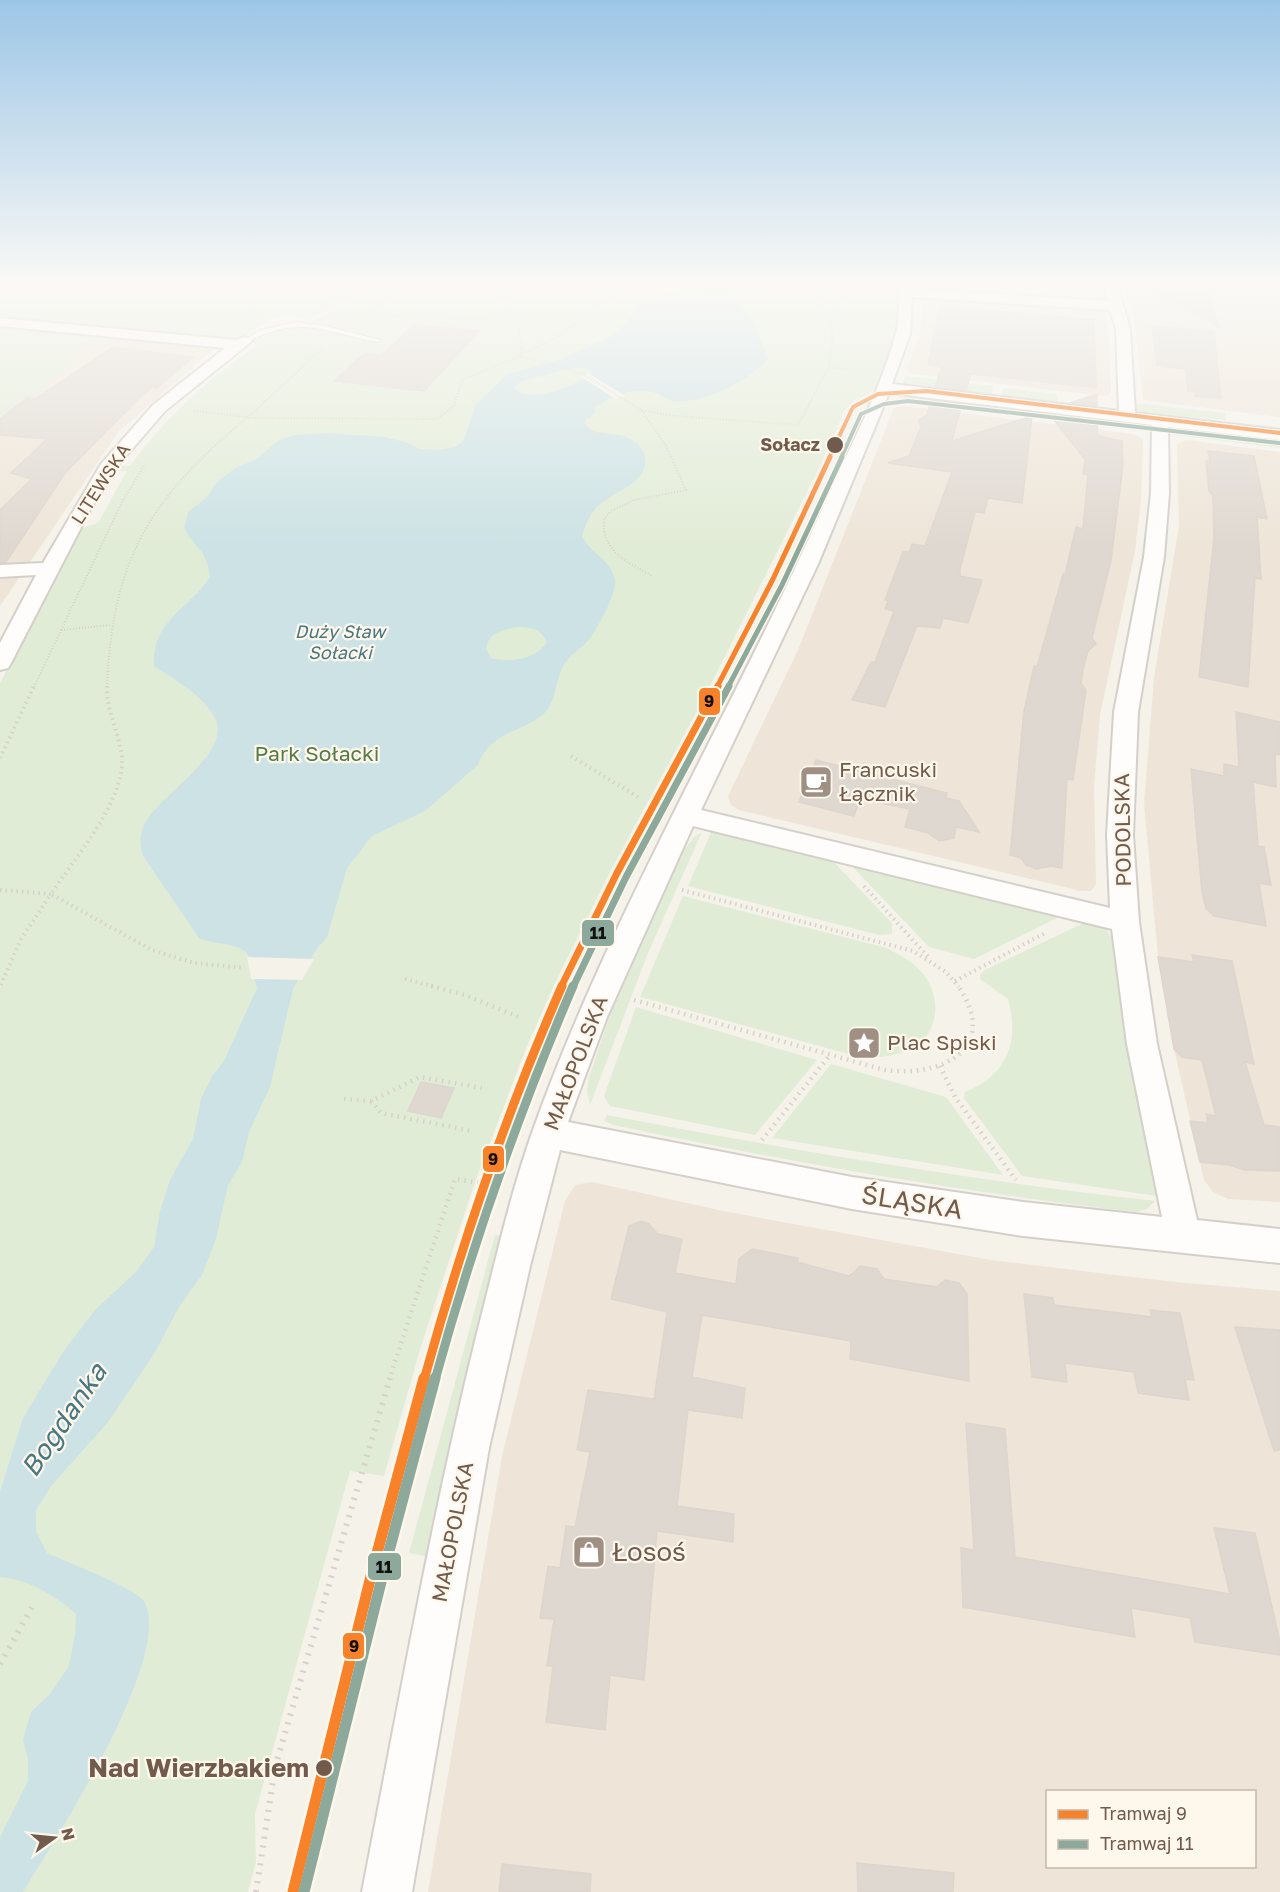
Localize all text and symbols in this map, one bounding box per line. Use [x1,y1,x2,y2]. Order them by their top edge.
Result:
place label: Sołacz [760,433,820,455]
marker: Sołacz [825,435,845,455]
street label: LITEWSKA [66,439,134,528]
water label: Duży Staw Sołacki [295,620,388,663]
line badge: 9 [698,687,721,716]
text: 9 [704,691,714,711]
park label: Park Sołacki [255,740,379,766]
place label: Francuski Łącznik [839,756,937,806]
cafe icon: Francuski Łącznik [798,764,834,800]
street label: PODOLSKA [1108,773,1136,887]
line badge: 11 [581,919,615,947]
text: 11 [590,923,606,943]
street label: MAŁOPOLSKA [537,991,613,1134]
place icon: Plac Spiski [846,1025,882,1061]
place label: Plac Spiski [887,1029,997,1055]
line badge: 9 [482,1145,505,1173]
text: 9 [488,1149,498,1169]
street label: ŚLĄSKA [859,1178,965,1225]
water label: Bogdanka [14,1355,114,1482]
street label: MAŁOPOLSKA [426,1459,478,1604]
shop icon: Łosoś [571,1534,607,1570]
place label: Łosoś [612,1536,686,1567]
line badge: 11 [367,1552,402,1581]
text: 11 [376,1557,392,1577]
line badge: 9 [342,1632,365,1660]
text: 9 [349,1636,359,1656]
place label: Nad Wierzbakiem [88,1752,309,1783]
marker: Nad Wierzbakiem [314,1758,334,1778]
legend [1046,1790,1256,1868]
text: Tramwaj 9 [1100,1802,1187,1824]
north arrow [24,1808,84,1868]
text: N [57,1826,80,1843]
text: Tramwaj 11 [1100,1832,1194,1854]

